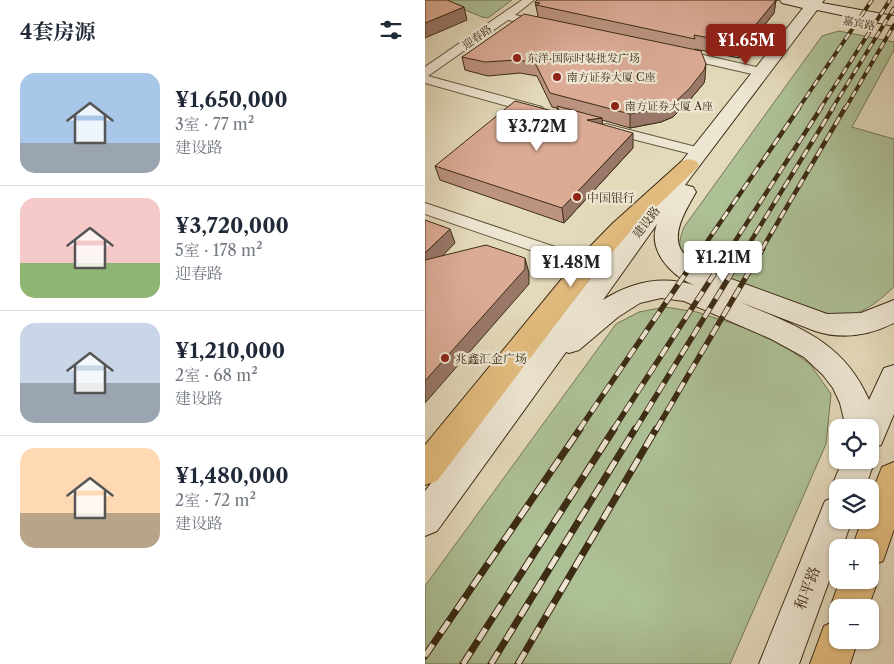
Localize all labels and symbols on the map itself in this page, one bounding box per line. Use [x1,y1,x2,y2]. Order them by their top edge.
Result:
street label: 嘉宾路 [841,13,877,33]
street label: 迎春路 [459,22,495,52]
pin: ¥1.65M [705,23,787,66]
place label: 东洋·国际时装批发广场 [527,51,640,65]
marker: 东洋·国际时装批发广场 [511,52,523,64]
place label: 南方证券大厦 C座 [567,70,655,84]
marker: 南方证券大厦 C座 [551,71,563,83]
place label: 南方证券大厦 A座 [625,99,713,113]
marker: 南方证券大厦 A座 [609,100,621,112]
pin: ¥3.72M [496,110,578,152]
place label: 中国银行 [587,190,635,205]
marker: 中国银行 [571,191,583,203]
street label: 建设路 [629,203,663,241]
pin: ¥1.21M [682,240,764,283]
pin: ¥1.48M [530,246,612,288]
place label: 兆鑫汇金广场 [455,351,527,366]
marker: 兆鑫汇金广场 [439,352,451,364]
street label: 和平路 [790,564,824,612]

